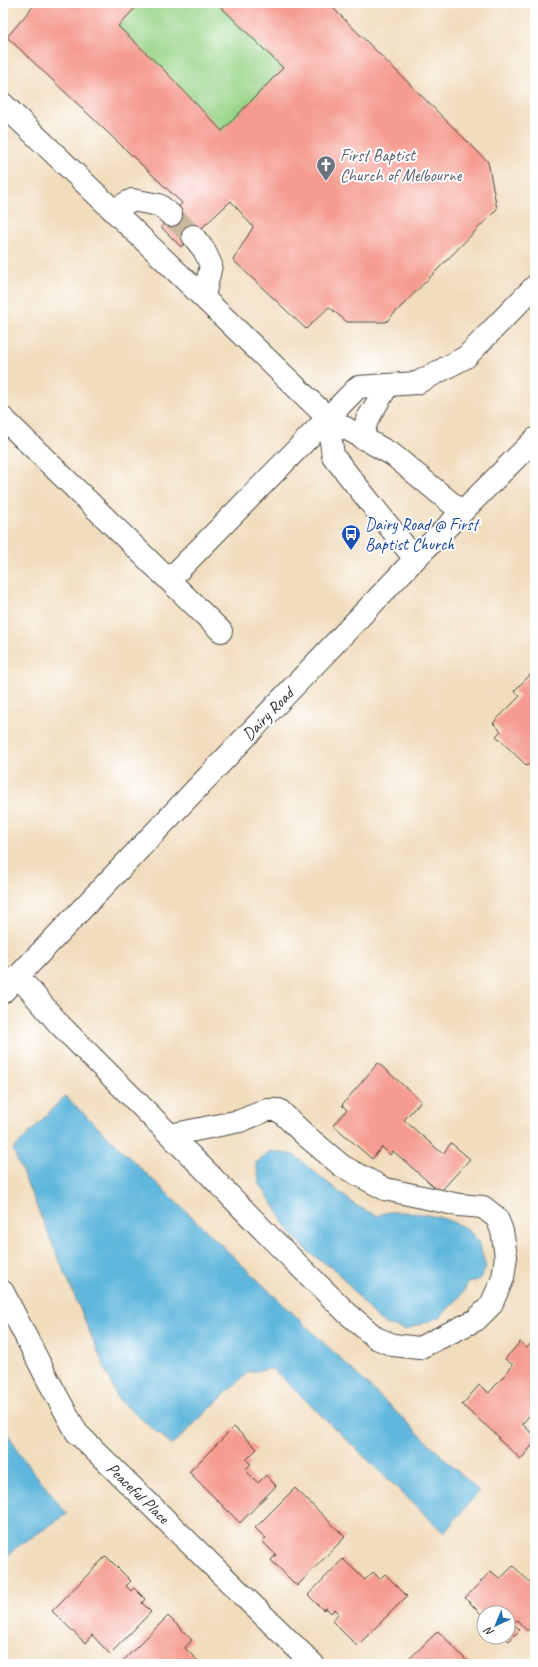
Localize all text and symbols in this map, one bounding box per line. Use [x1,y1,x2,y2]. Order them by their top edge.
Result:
place label: First Baptist Church of Melbourne [340,145,463,186]
church icon: First Baptist Church of Melbourne [315,154,337,182]
place label: Dairy Road @ First Baptist Church [365,514,480,555]
bus stop icon: Dairy Road @ First Baptist Church [340,523,362,551]
street label: Dairy Road [238,682,300,745]
street label: Peaceful Place [102,1458,175,1529]
north arrow [476,1605,516,1645]
text: N [480,1623,496,1640]

